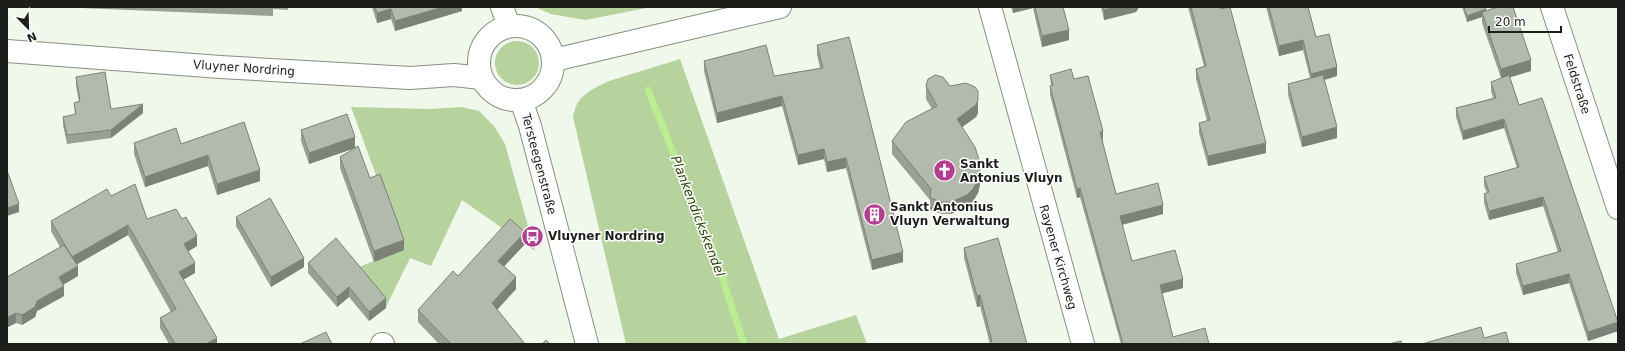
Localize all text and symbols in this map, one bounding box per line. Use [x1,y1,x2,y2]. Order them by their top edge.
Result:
north arrow [8,8,48,48]
scale bar [1489,8,1561,34]
text: 20 m [1495,15,1526,29]
text: N [25,29,38,45]
street label: Feldstraße [1561,52,1593,116]
street label: Vluyner Nordring [193,57,295,79]
street label: Tersteegenstraße [519,111,559,216]
water label: Plankendickskendel [668,153,728,279]
place label: Sankt Antonius Vluyn [960,157,1063,185]
church icon: Sankt Antonius Vluyn [932,158,958,184]
place label: Sankt Antonius Vluyn Verwaltung [890,200,1010,228]
building icon: Sankt Antonius Vluyn Verwaltung [861,201,887,227]
street label: Rayener Kirchweg [1036,203,1080,311]
bus stop icon: Vluyner Nordring [520,223,546,249]
place label: Vluyner Nordring [548,229,665,243]

